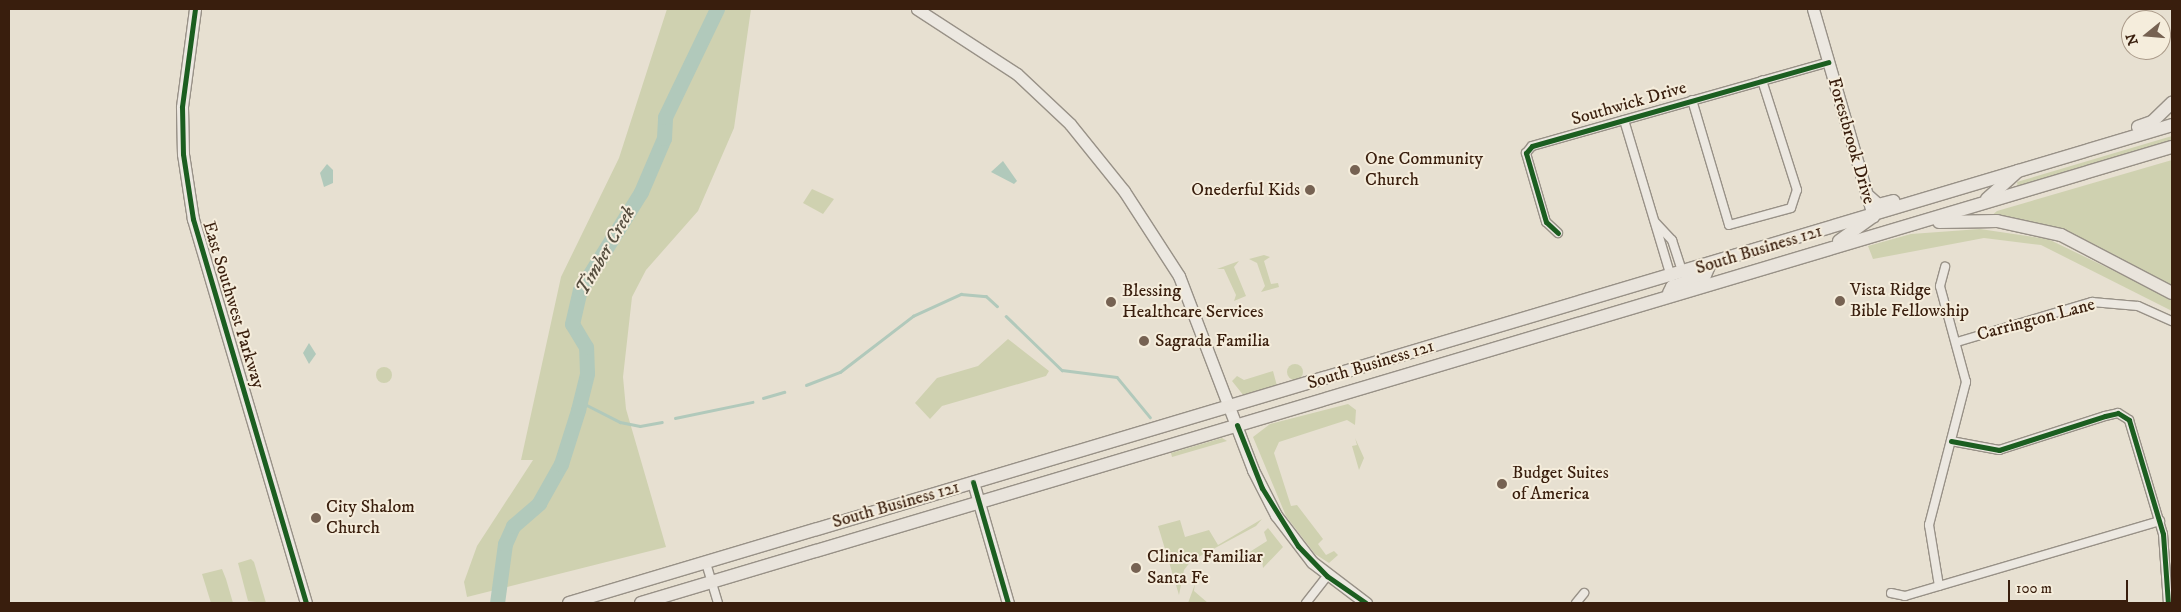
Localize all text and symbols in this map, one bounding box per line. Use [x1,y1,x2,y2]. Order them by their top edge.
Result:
north arrow [2121,10,2171,60]
text: N [2122,31,2143,47]
street label: Forestbrook Drive [1823,75,1879,207]
street label: Southwick Drive [1569,77,1689,131]
place label: One Community Church [1365,149,1483,192]
marker: One Community Church [1349,164,1361,176]
place label: Onederful Kids [1191,179,1300,201]
marker: Onederful Kids [1304,184,1316,196]
water label: Timber Creek [572,203,640,299]
street label: East Southwest Parkway [197,219,269,391]
street label: South Business 121 [1693,220,1825,280]
place label: Vista Ridge Bible Fellowship [1850,280,1969,322]
place label: Blessing Healthcare Services [1122,281,1263,324]
street label: Carrington Lane [1975,294,2097,346]
marker: Blessing Healthcare Services [1104,295,1118,309]
marker: Vista Ridge Bible Fellowship [1834,295,1846,307]
place label: Sagrada Familia [1155,330,1270,352]
marker: Sagrada Familia [1137,334,1151,348]
street label: South Business 121 [1305,335,1437,395]
place label: Budget Suites of America [1512,463,1609,506]
street label: South Business 121 [830,477,962,533]
marker: Budget Suites of America [1496,478,1508,490]
place label: City Shalom Church [326,497,415,540]
marker: City Shalom Church [310,512,322,524]
place label: Clinica Familiar Santa Fe [1147,547,1263,590]
marker: Clinica Familiar Santa Fe [1129,561,1143,575]
scale bar [2011,570,2131,602]
text: 100 m [2016,579,2052,598]

